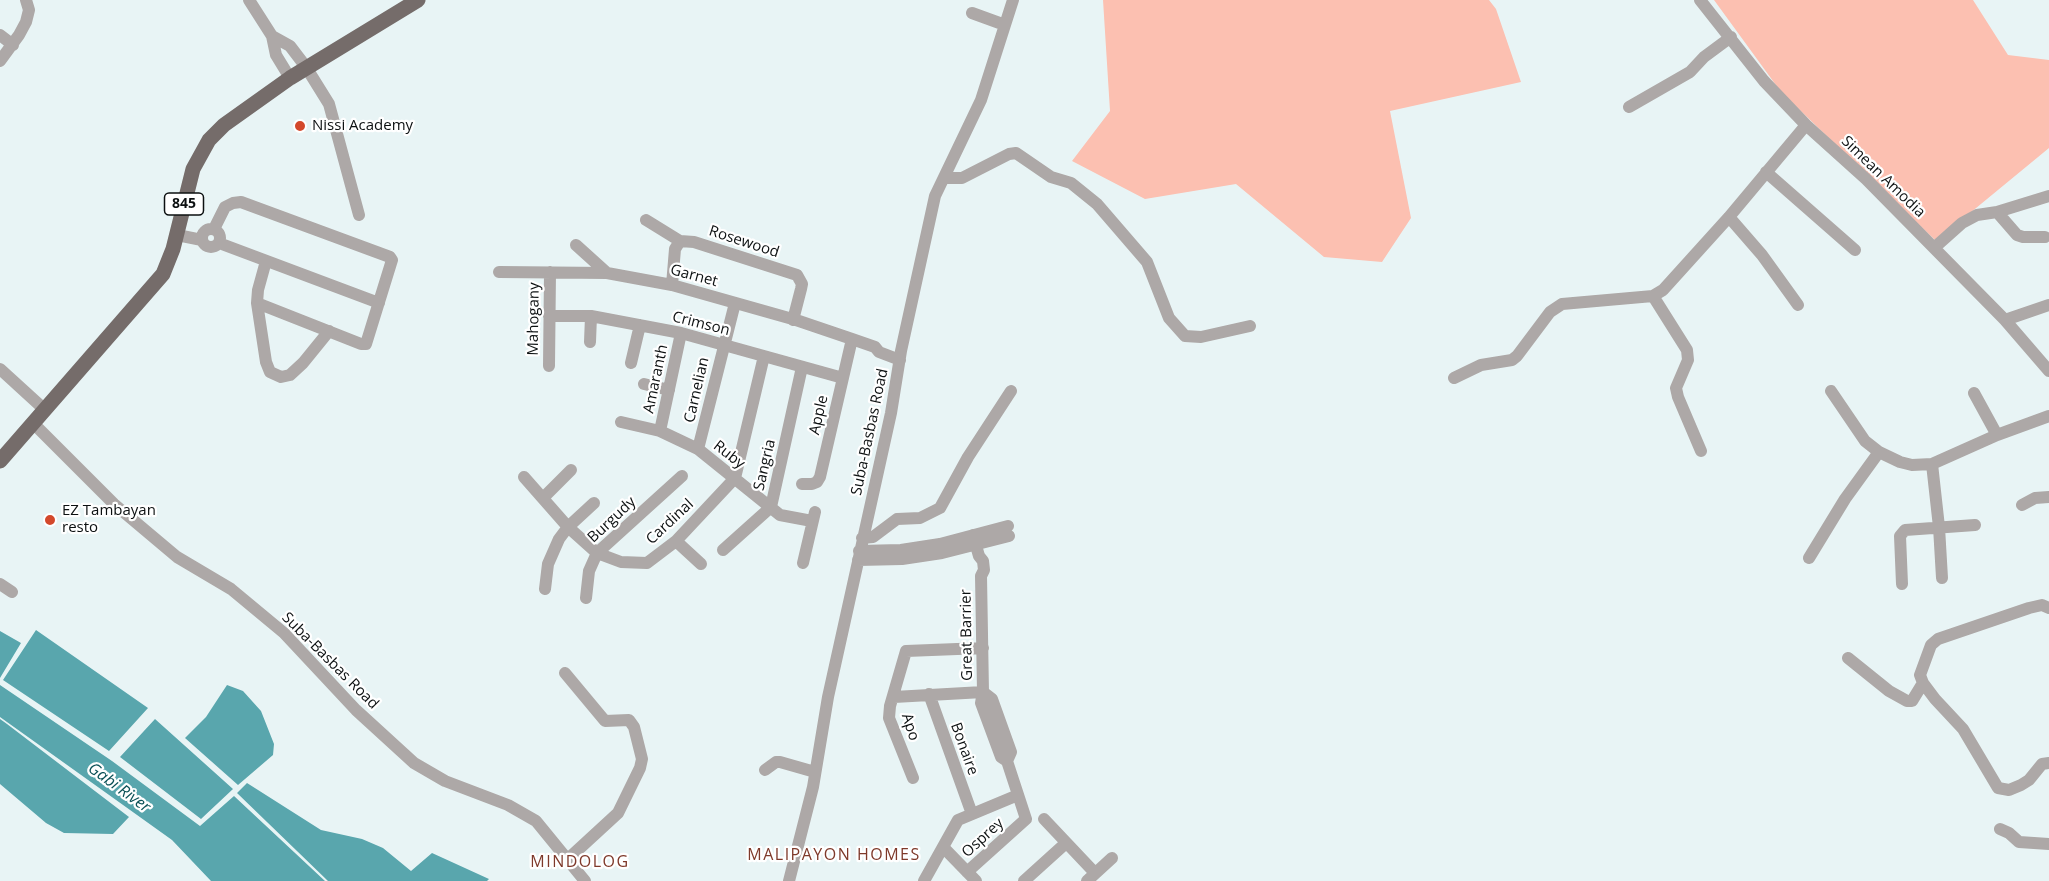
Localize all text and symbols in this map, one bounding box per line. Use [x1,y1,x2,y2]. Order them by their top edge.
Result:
place label: Nissi Academy [312,117,413,135]
marker: Nissi Academy [293,119,307,133]
street label: Simean Amodia [1837,133,1929,221]
road number: 845 [164,193,204,215]
street label: Rosewood [707,222,781,262]
street label: Garnet [668,261,720,291]
street label: Mahogany [524,282,544,356]
street label: Crimson [670,308,732,340]
street label: Amaranth [640,343,672,415]
street label: Carnelian [681,356,713,424]
street label: Suba-Basbas Road [848,367,892,497]
street label: Apple [806,393,832,437]
street label: Ruby [710,437,748,473]
street label: Sangria [750,438,780,492]
street label: Burgudy [584,493,640,547]
street label: Cardinal [643,496,697,548]
place label: EZ Tambayan resto [62,502,156,537]
marker: EZ Tambayan resto [43,513,57,527]
street label: Great Barrier [957,589,977,681]
street label: Suba-Basbas Road [278,609,382,713]
street label: Apo [897,711,923,743]
street label: Bonaire [946,720,982,778]
water label: Gabi River [84,759,154,817]
street label: Osprey [958,815,1008,861]
district label: MALIPAYON HOMES [747,845,921,865]
district label: MINDOLOG [530,852,630,872]

